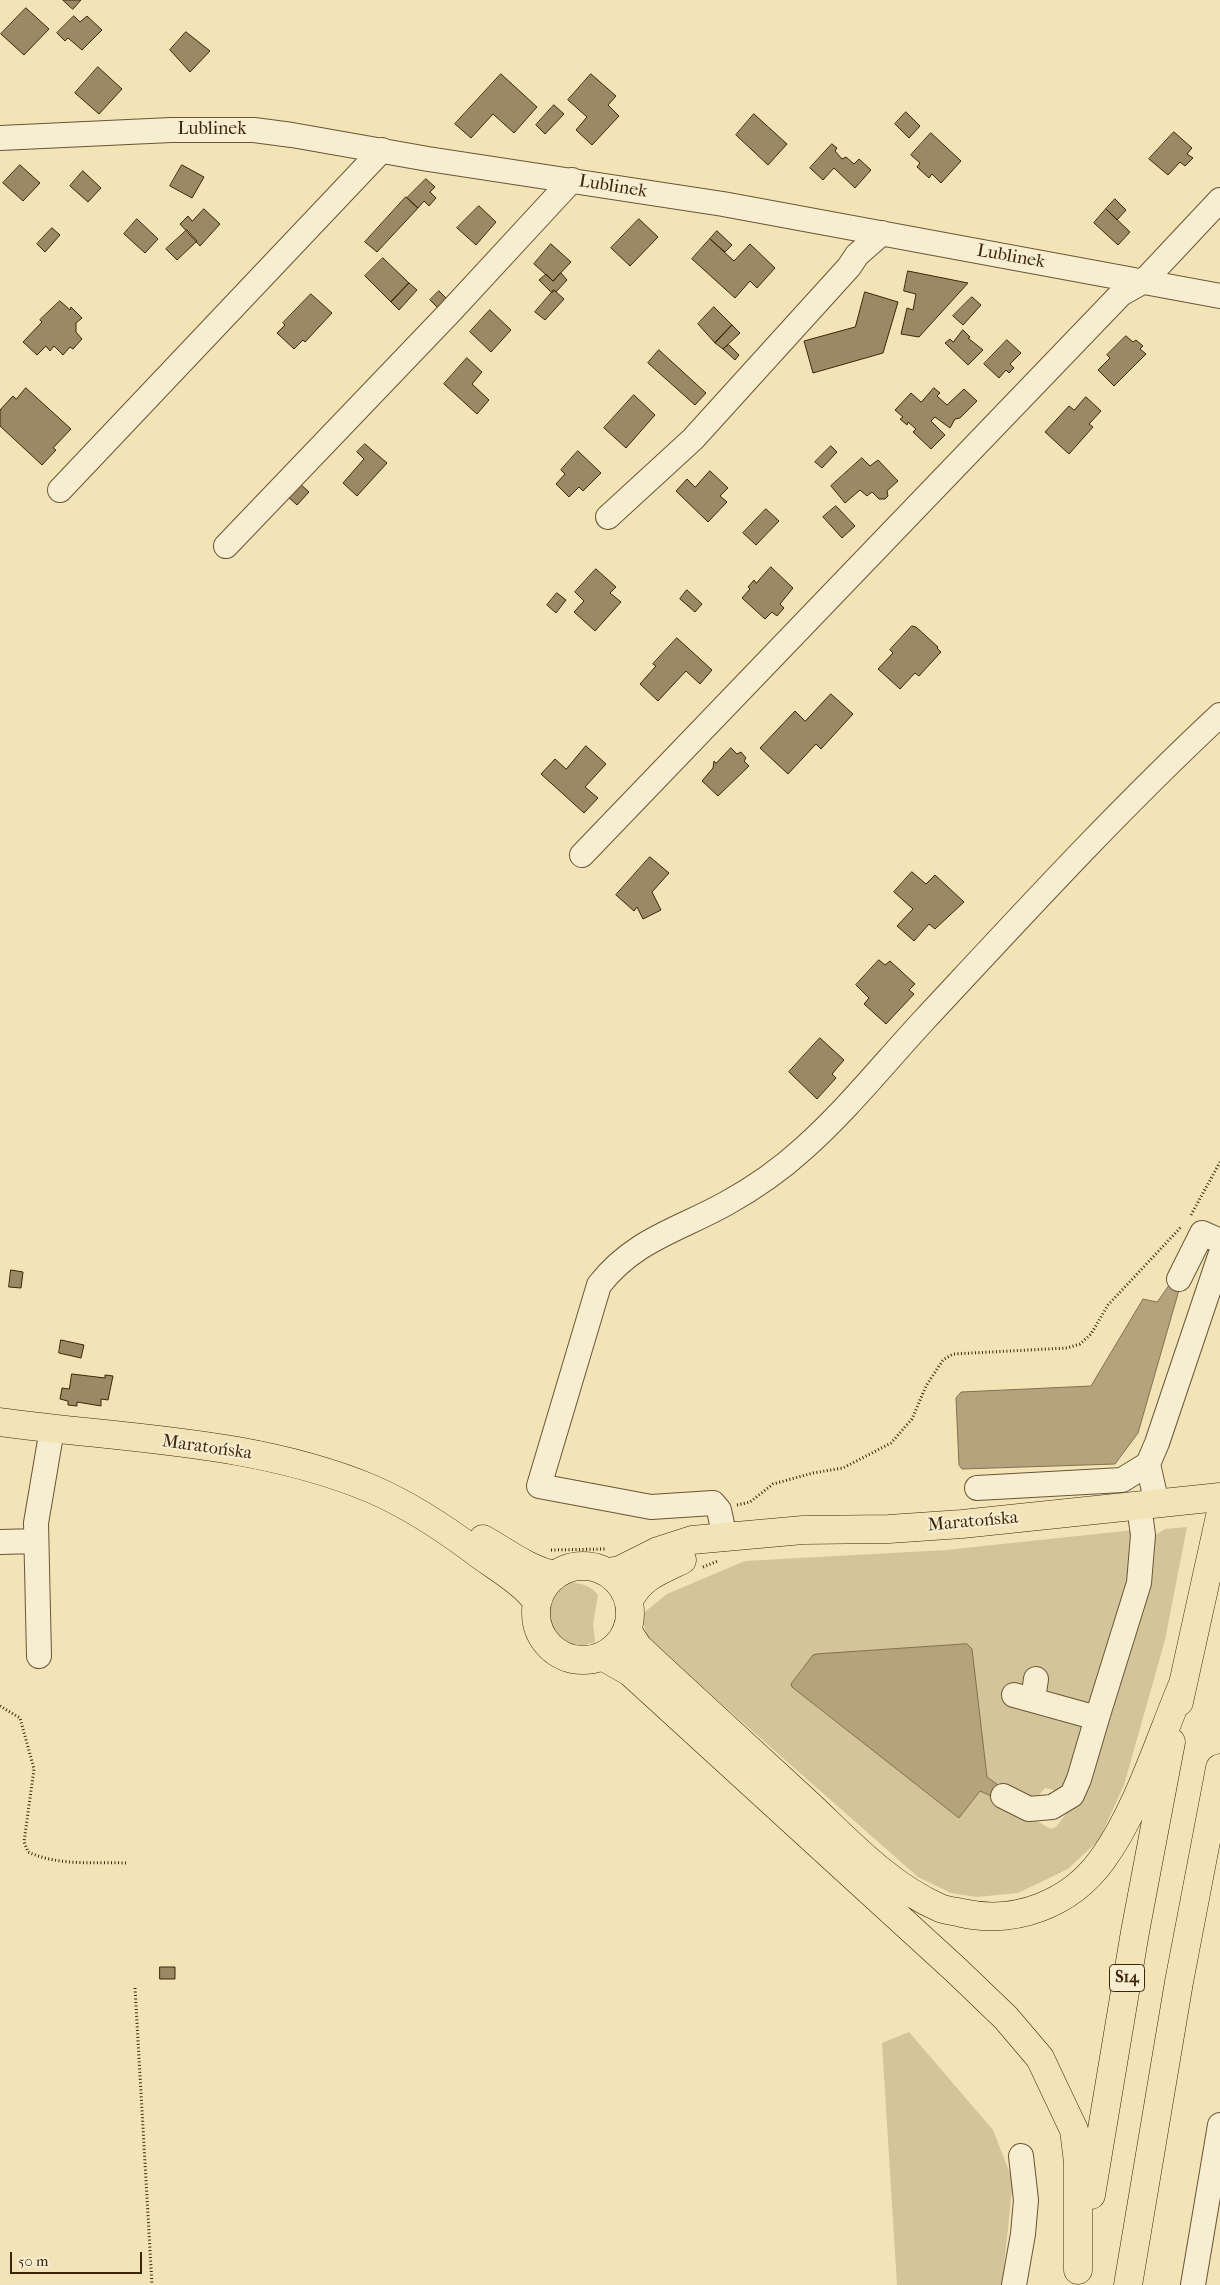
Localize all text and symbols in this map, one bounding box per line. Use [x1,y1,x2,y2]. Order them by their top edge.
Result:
street label: Lublinek [178,119,246,141]
street label: Lublinek [577,171,649,203]
street label: Lublinek [975,240,1047,274]
street label: Maratońska [161,1431,253,1465]
street label: Maratońska [927,1507,1019,1537]
road number: S14 [1110,1965,1144,1992]
scale bar [12,2242,145,2274]
text: 50 m [18,2252,48,2270]

